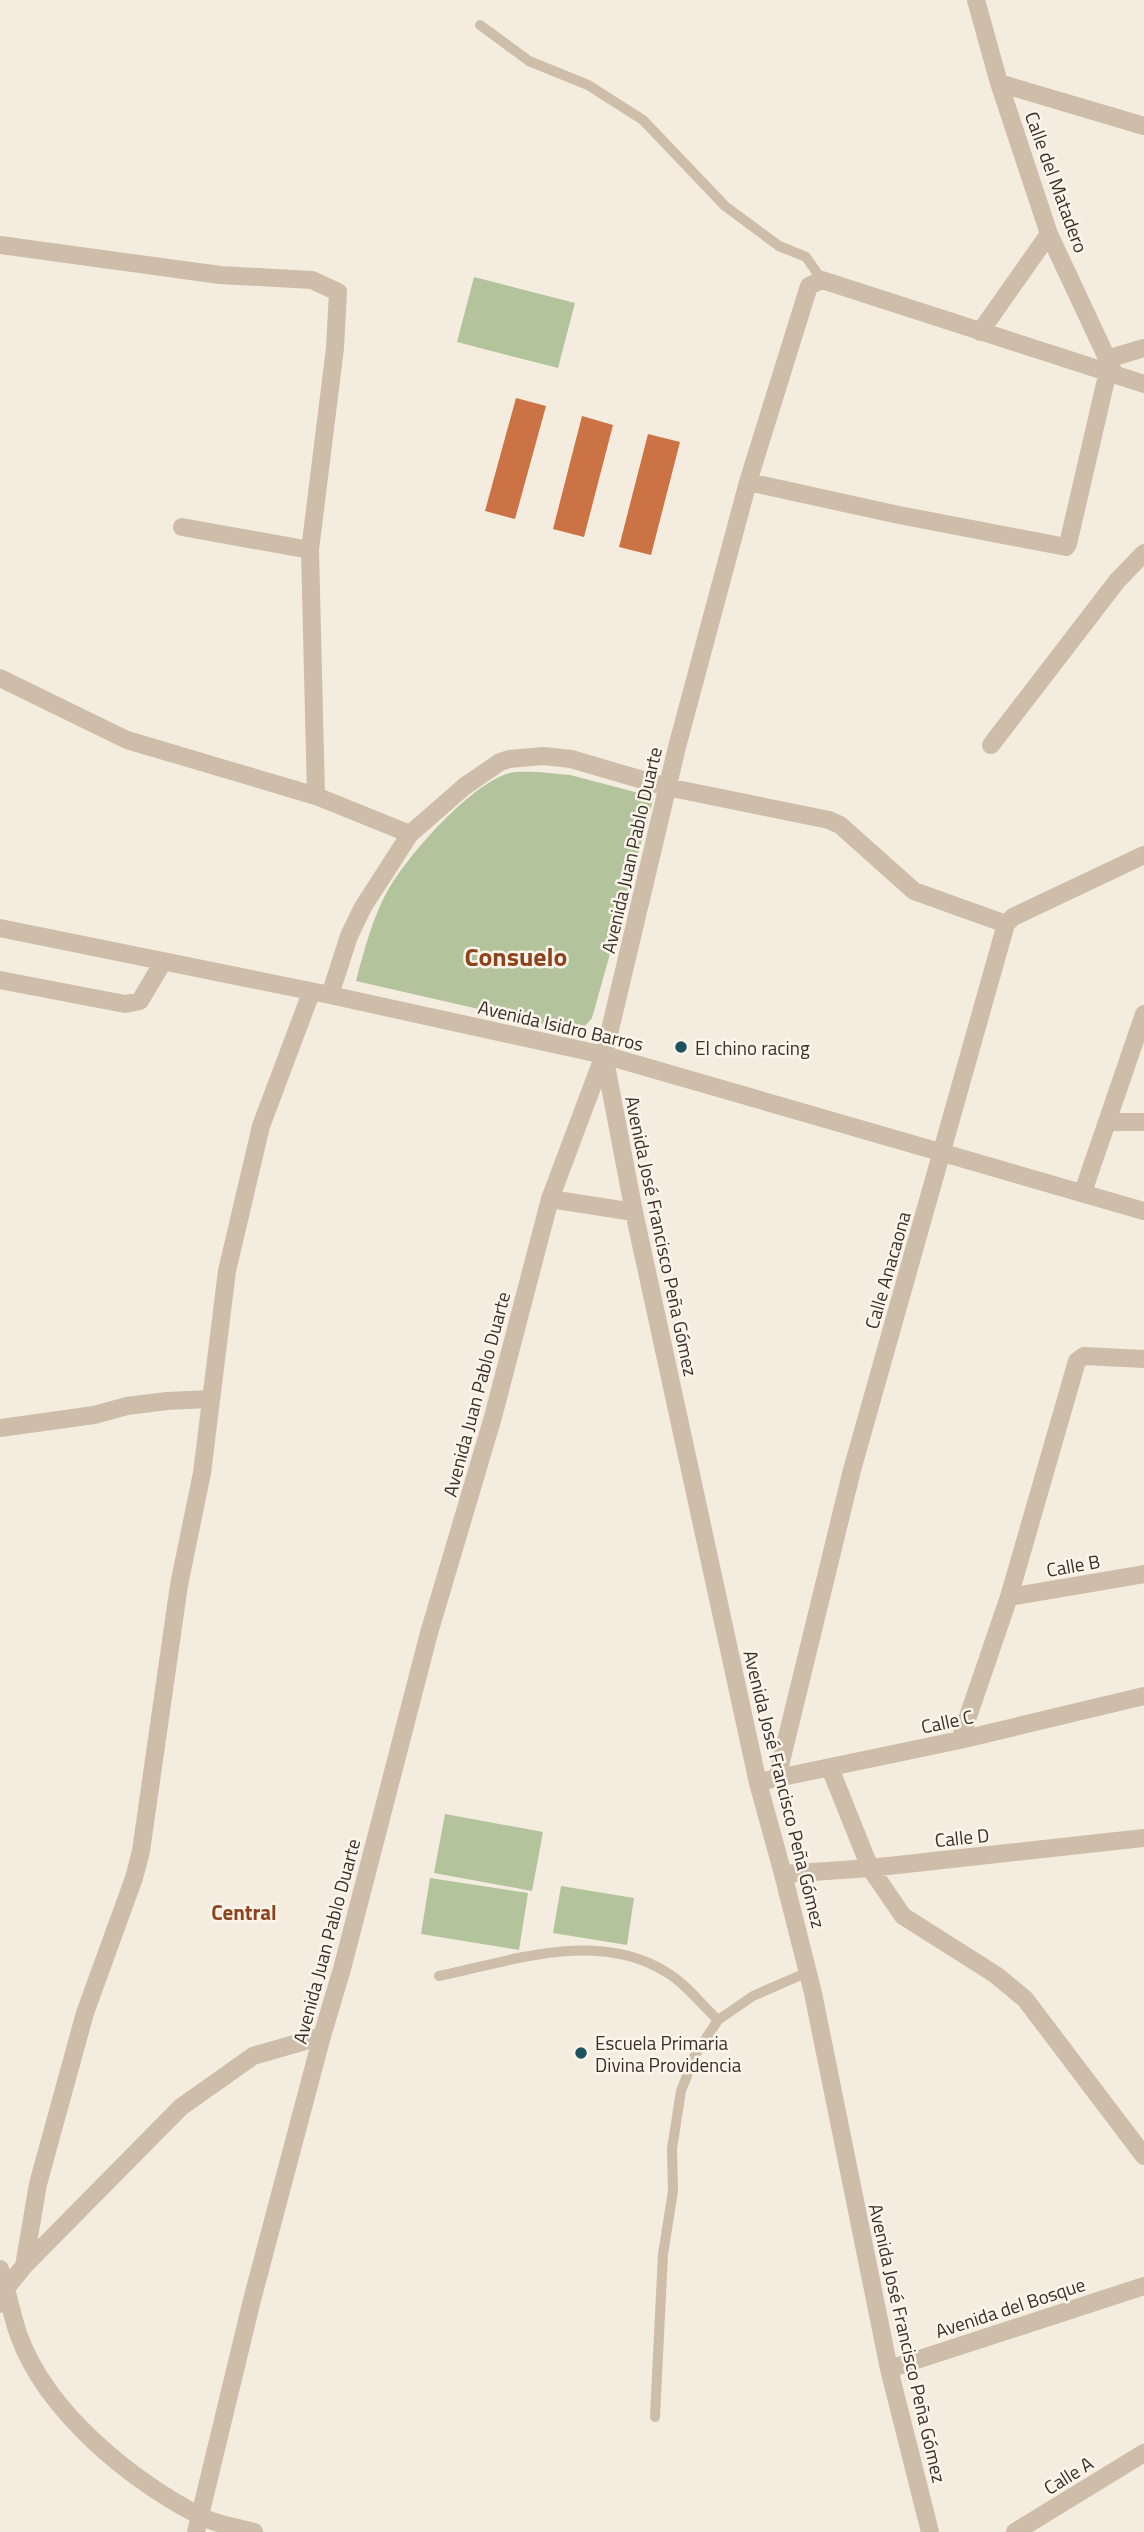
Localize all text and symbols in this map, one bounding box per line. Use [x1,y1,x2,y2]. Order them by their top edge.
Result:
street label: Calle del Matadero [1018,107,1096,257]
street label: Avenida Juan Pablo Duarte [593,744,669,956]
district label: Consuelo [465,937,567,976]
street label: Avenida Isidro Barros [475,992,647,1058]
place label: El chino racing [695,1033,810,1062]
marker: El chino racing [673,1039,689,1055]
street label: Avenida José Francisco Peña Gómez [618,1093,706,1379]
street label: Calle Anacaona [856,1207,918,1332]
street label: Avenida Juan Pablo Duarte [435,1288,517,1500]
street label: Calle B [1044,1546,1102,1584]
street label: Avenida José Francisco Peña Gómez [736,1647,834,1931]
street label: Calle C [918,1701,976,1741]
street label: Calle D [933,1820,991,1854]
street label: Avenida Juan Pablo Duarte [285,1835,367,2047]
district label: Central [211,1896,277,1928]
place label: Escuela Primaria Divina Providencia [595,2028,742,2079]
marker: Escuela Primaria Divina Providencia [573,2045,589,2061]
street label: Avenida José Francisco Peña Gómez [862,2200,954,2486]
street label: Avenida del Bosque [931,2269,1089,2345]
street label: Calle A [1038,2448,1098,2502]

